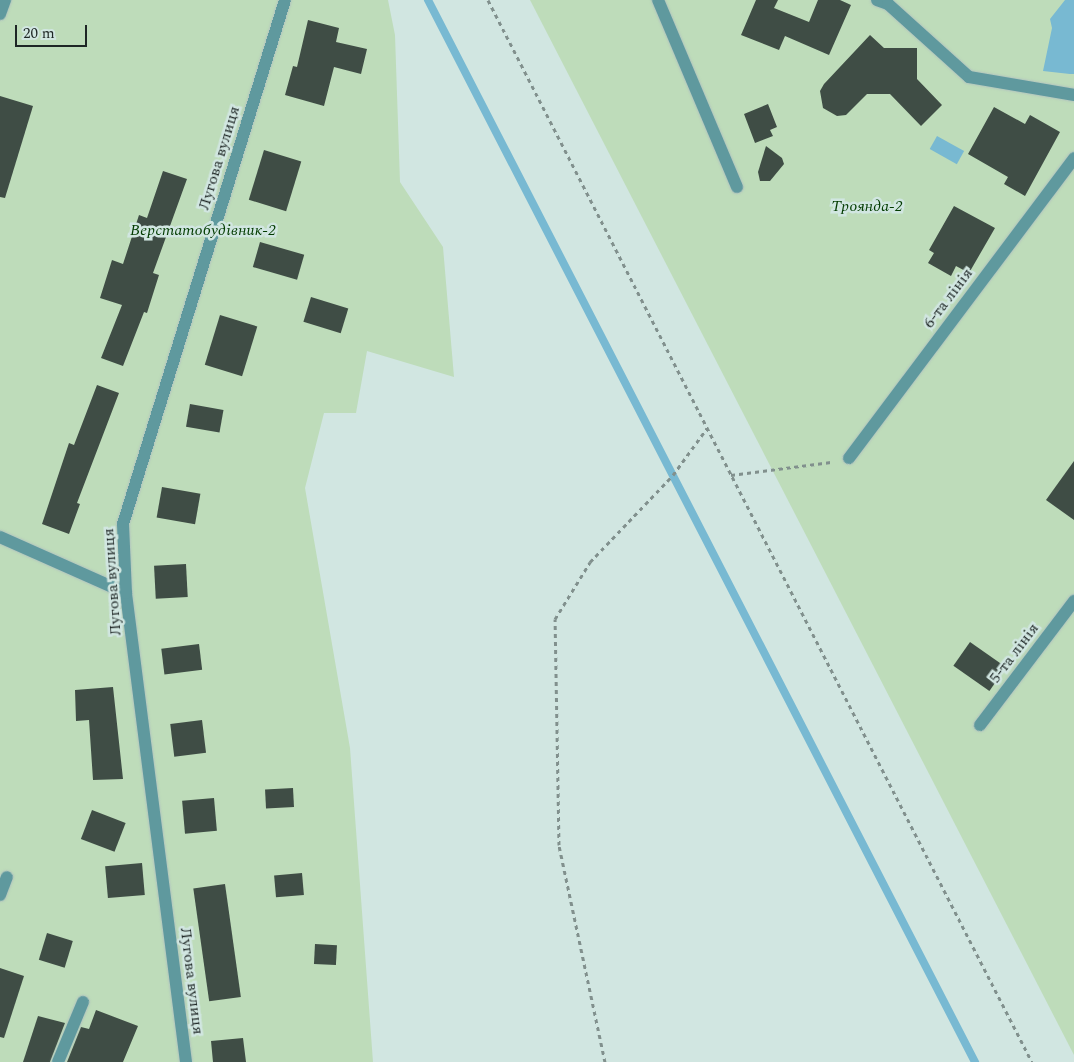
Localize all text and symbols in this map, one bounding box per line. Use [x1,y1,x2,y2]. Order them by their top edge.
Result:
scale bar [18,15,90,47]
text: 20 m [23,22,55,45]
street label: Лугова вулиця [194,104,244,212]
park label: Троянда-2 [831,196,903,216]
park label: Верстатобудівник-2 [130,220,276,240]
street label: 6-та лінія [919,264,977,332]
street label: Лугова вулиця [99,528,125,636]
street label: 5-та лінія [985,619,1043,687]
street label: Лугова вулиця [176,927,208,1035]

